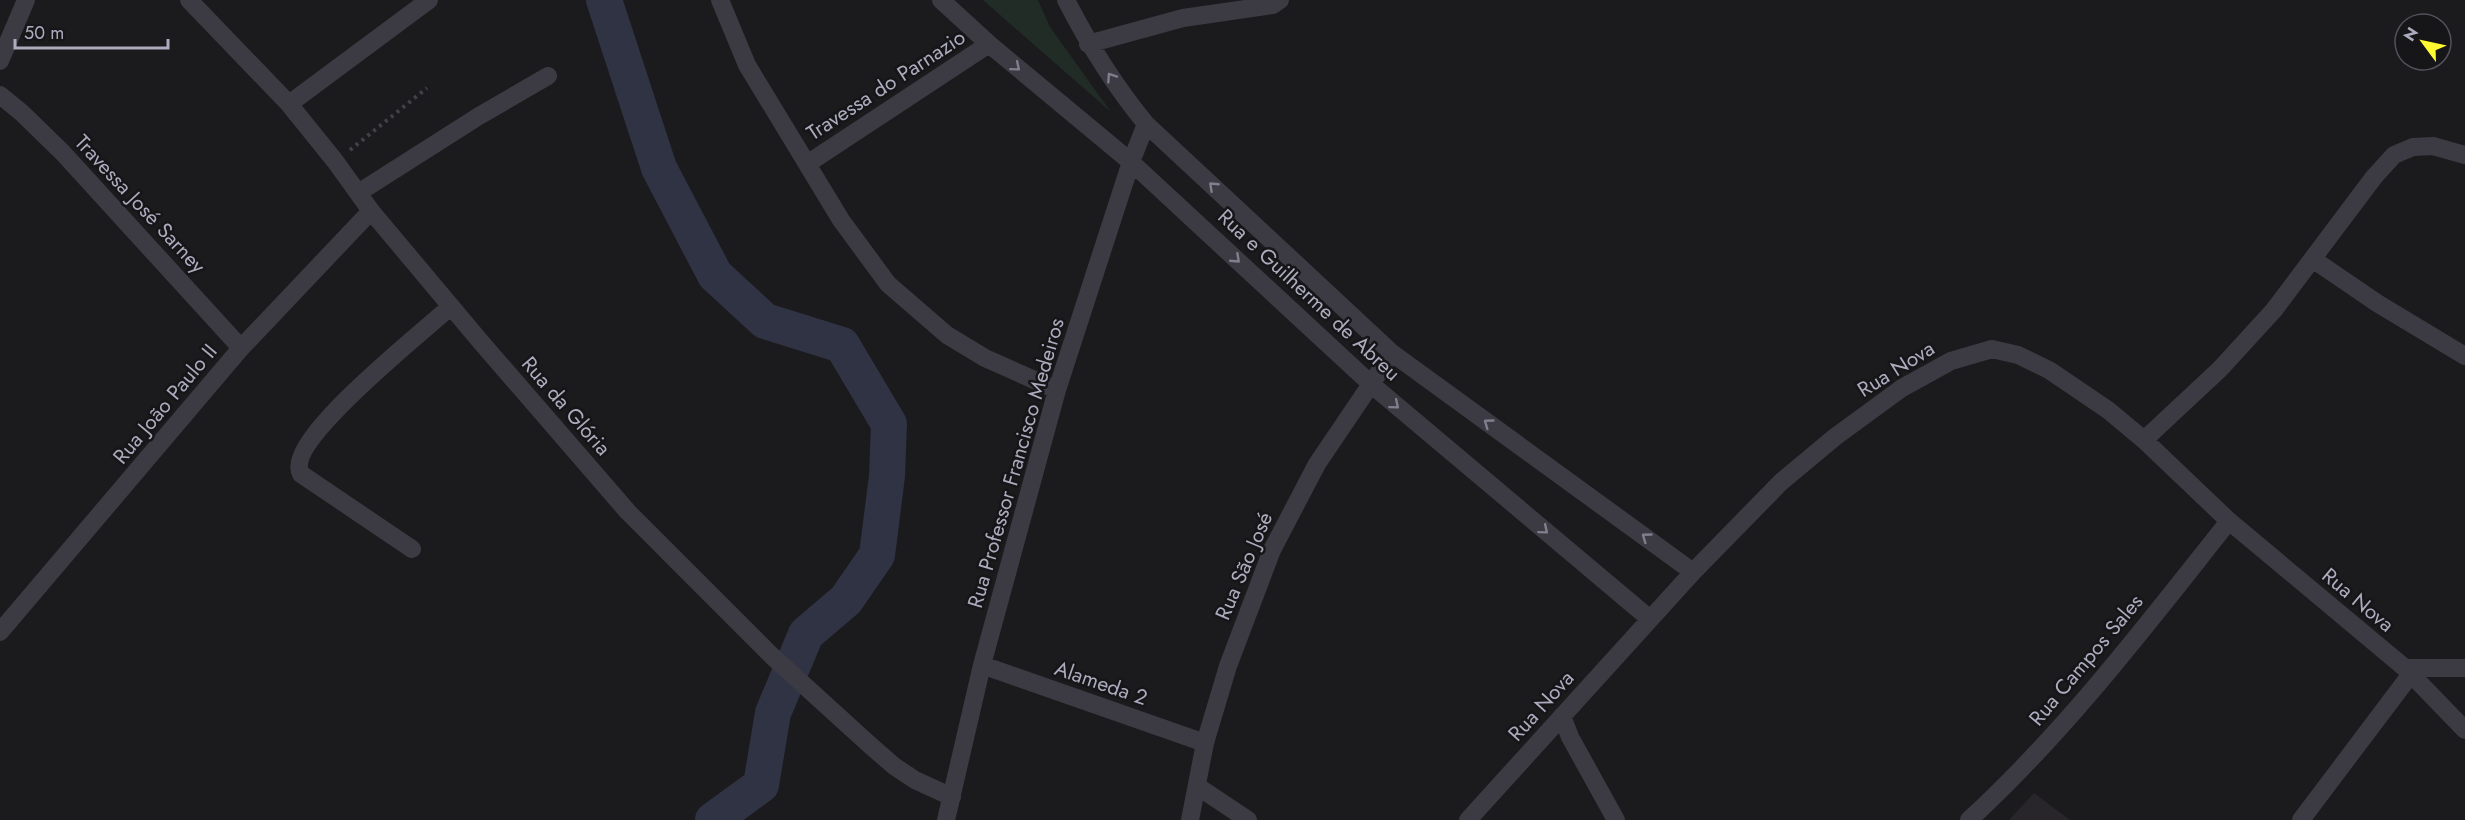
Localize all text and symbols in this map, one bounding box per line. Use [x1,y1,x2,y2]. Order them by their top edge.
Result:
scale bar [15,12,168,50]
north arrow [2393,12,2453,72]
text: 50 m [24,20,64,46]
street label: Travessa do Parnazio [801,22,971,148]
text: N [2398,23,2424,46]
one-way arrow [1009,59,1020,70]
one-way arrow [1107,73,1118,84]
street label: Travessa José Sarney [68,128,213,281]
one-way arrow [1210,182,1220,193]
street label: Rua e Guilherme de Abreu [1211,202,1407,388]
one-way arrow [1229,252,1239,263]
street label: Rua Professor Francisco Medeiros [960,314,1072,612]
street label: Rua Nova [1852,334,1940,404]
street label: Rua João Paulo II [106,337,224,471]
street label: Rua da Glória [514,350,618,462]
one-way arrow [1388,397,1399,408]
one-way arrow [1483,419,1494,430]
street label: Rua São José [1208,507,1280,625]
one-way arrow [1537,523,1548,534]
one-way arrow [1641,534,1652,545]
street label: Rua Nova [2315,561,2401,639]
street label: Rua Campos Sales [2022,588,2150,732]
street label: Alameda 2 [1051,653,1151,713]
street label: Rua Nova [1501,664,1581,748]

